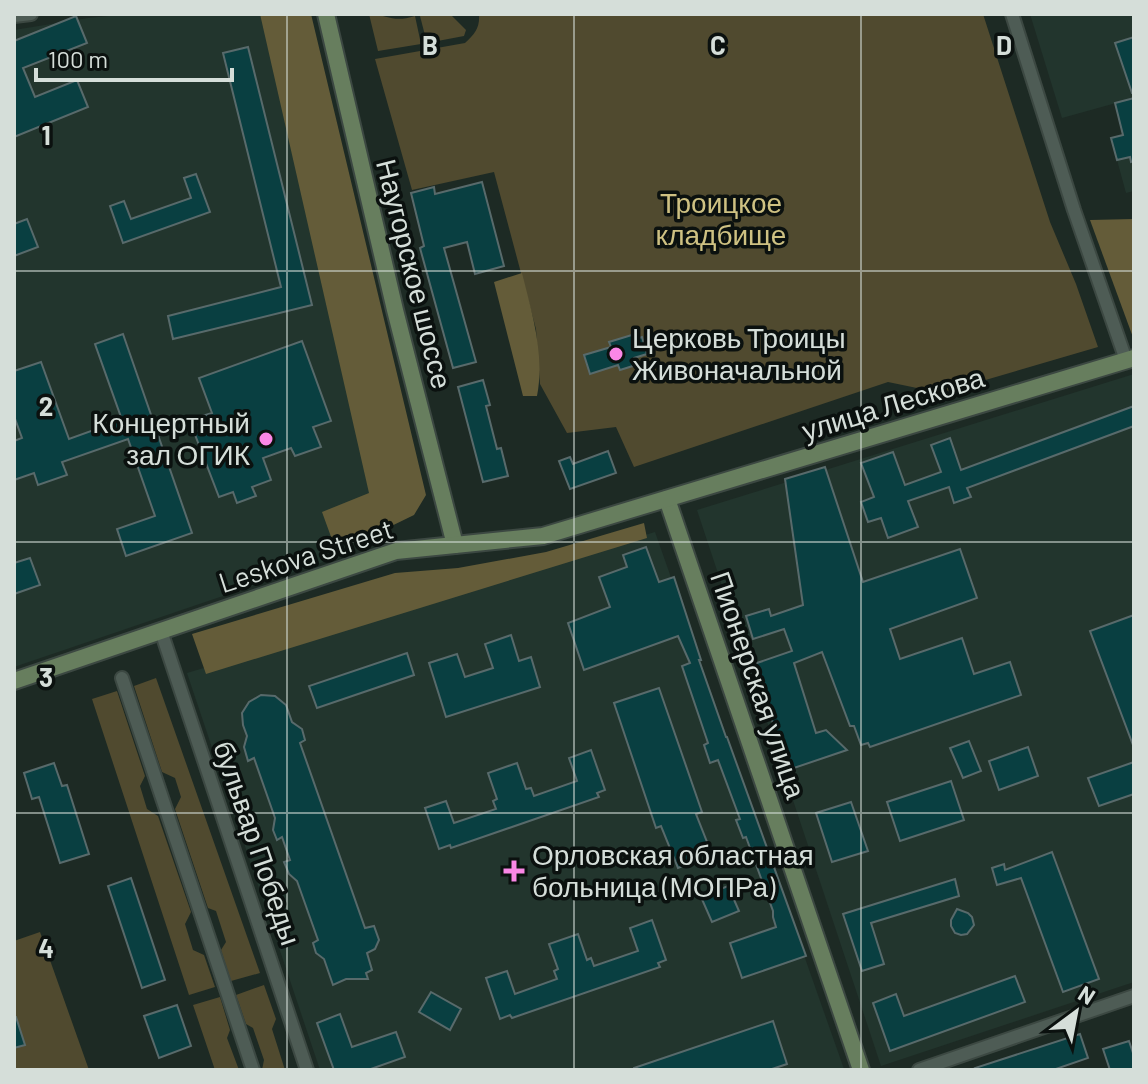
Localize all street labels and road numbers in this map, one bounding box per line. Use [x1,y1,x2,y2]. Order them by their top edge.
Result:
street label: Наугорское шоссе [370,156,460,392]
street label: улица Лескова [797,359,988,447]
street label: Leskova Street [214,511,397,599]
street label: Пионерская улица [704,567,814,803]
street label: бульвар Победы [207,736,309,949]

